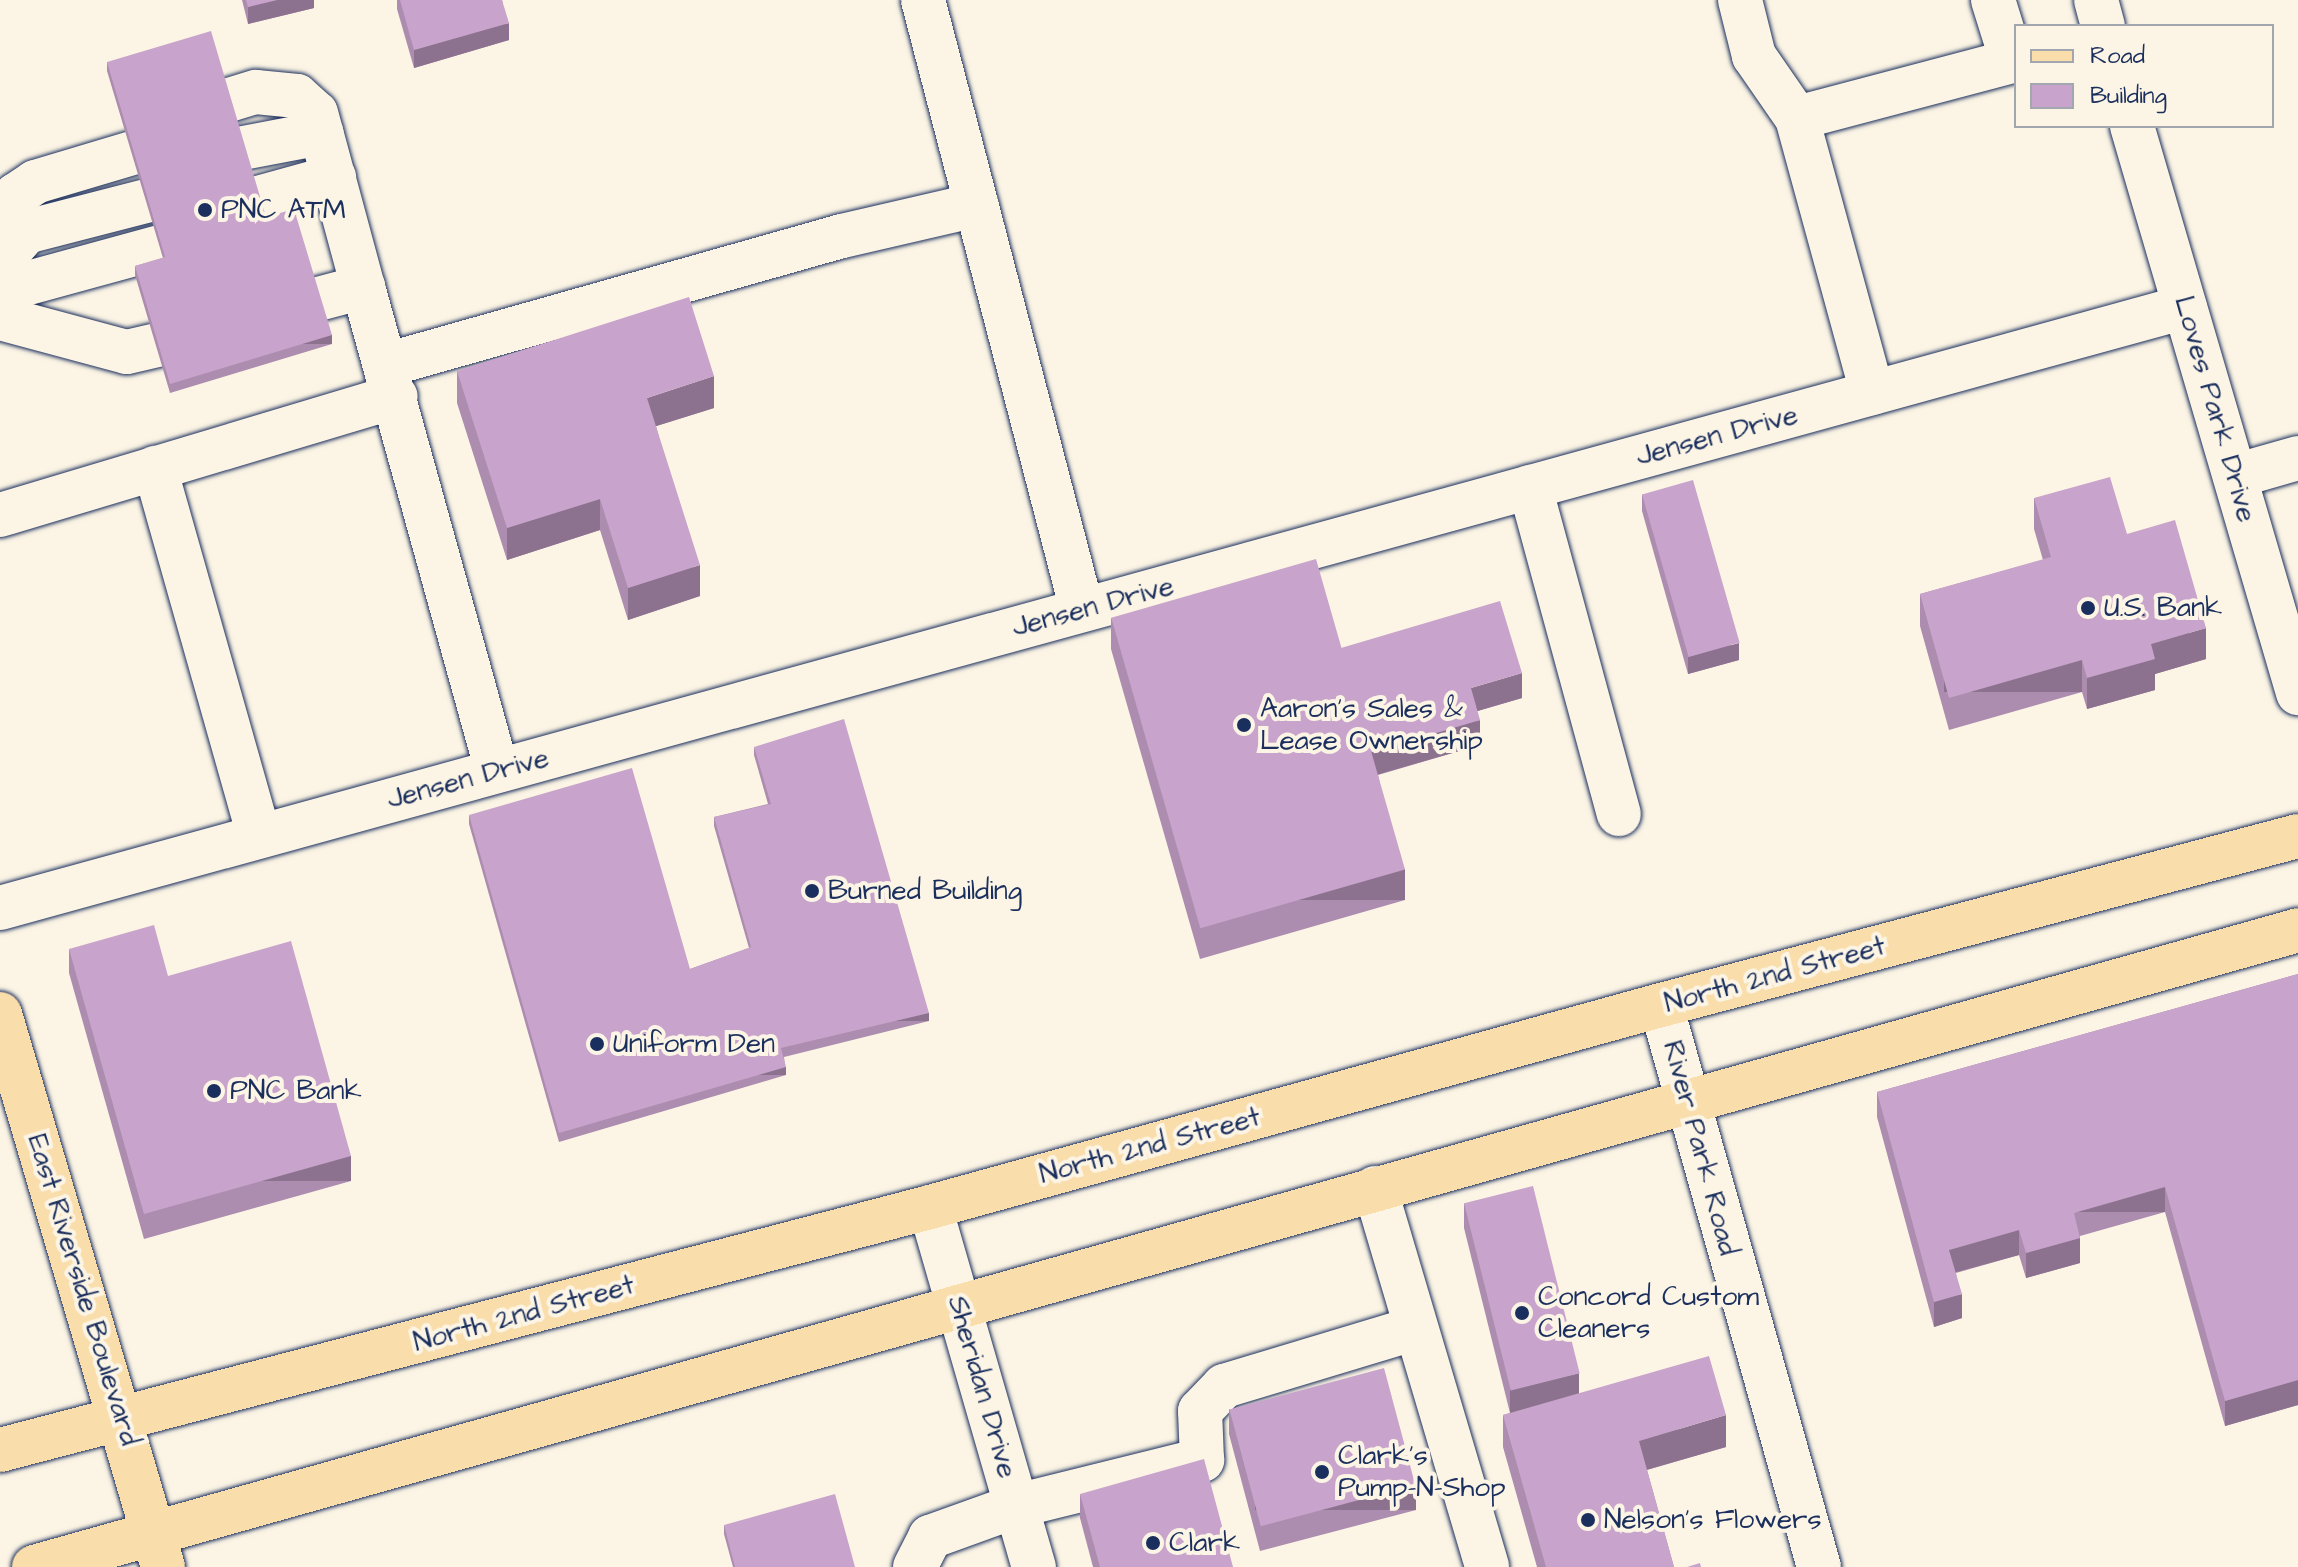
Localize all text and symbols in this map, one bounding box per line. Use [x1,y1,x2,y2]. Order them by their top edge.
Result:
legend [2014,24,2274,128]
text: Road [2090,39,2145,73]
text: Building [2090,79,2167,113]
place label: PNC ATM [221,193,346,227]
marker: PNC ATM [196,201,214,219]
street label: Loves Park Drive [2167,292,2263,526]
street label: Jensen Drive [1633,398,1801,474]
street label: Jensen Drive [1009,569,1177,645]
place label: U.S. Bank [2104,591,2222,625]
marker: U.S. Bank [2079,599,2097,617]
place label: Aaron's Sales & Lease Ownership [1260,692,1483,758]
marker: Aaron's Sales & Lease Ownership [1235,716,1253,734]
street label: Jensen Drive [384,741,552,817]
place label: Burned Building [828,874,1022,908]
marker: Burned Building [803,882,821,900]
street label: North 2nd Street [1661,929,1889,1021]
place label: Uniform Den [613,1027,775,1061]
marker: Uniform Den [588,1035,606,1053]
street label: River Park Road [1655,1037,1745,1259]
place label: PNC Bank [230,1074,362,1108]
marker: PNC Bank [205,1082,223,1100]
street label: North 2nd Street [1036,1100,1264,1192]
street label: East Riverside Boulevard [20,1130,146,1450]
street label: North 2nd Street [410,1268,638,1360]
place label: Concord Custom Cleaners [1538,1280,1759,1346]
street label: Sheridan Drive [940,1292,1024,1482]
marker: Concord Custom Cleaners [1513,1304,1531,1322]
place label: Clark's Pump-N-Shop [1338,1439,1506,1505]
marker: Clark's Pump-N-Shop [1313,1463,1331,1481]
place label: Nelson's Flowers [1604,1503,1822,1537]
marker: Nelson's Flowers [1579,1511,1597,1529]
place label: Clark [1169,1526,1240,1560]
marker: Clark [1144,1534,1162,1552]

